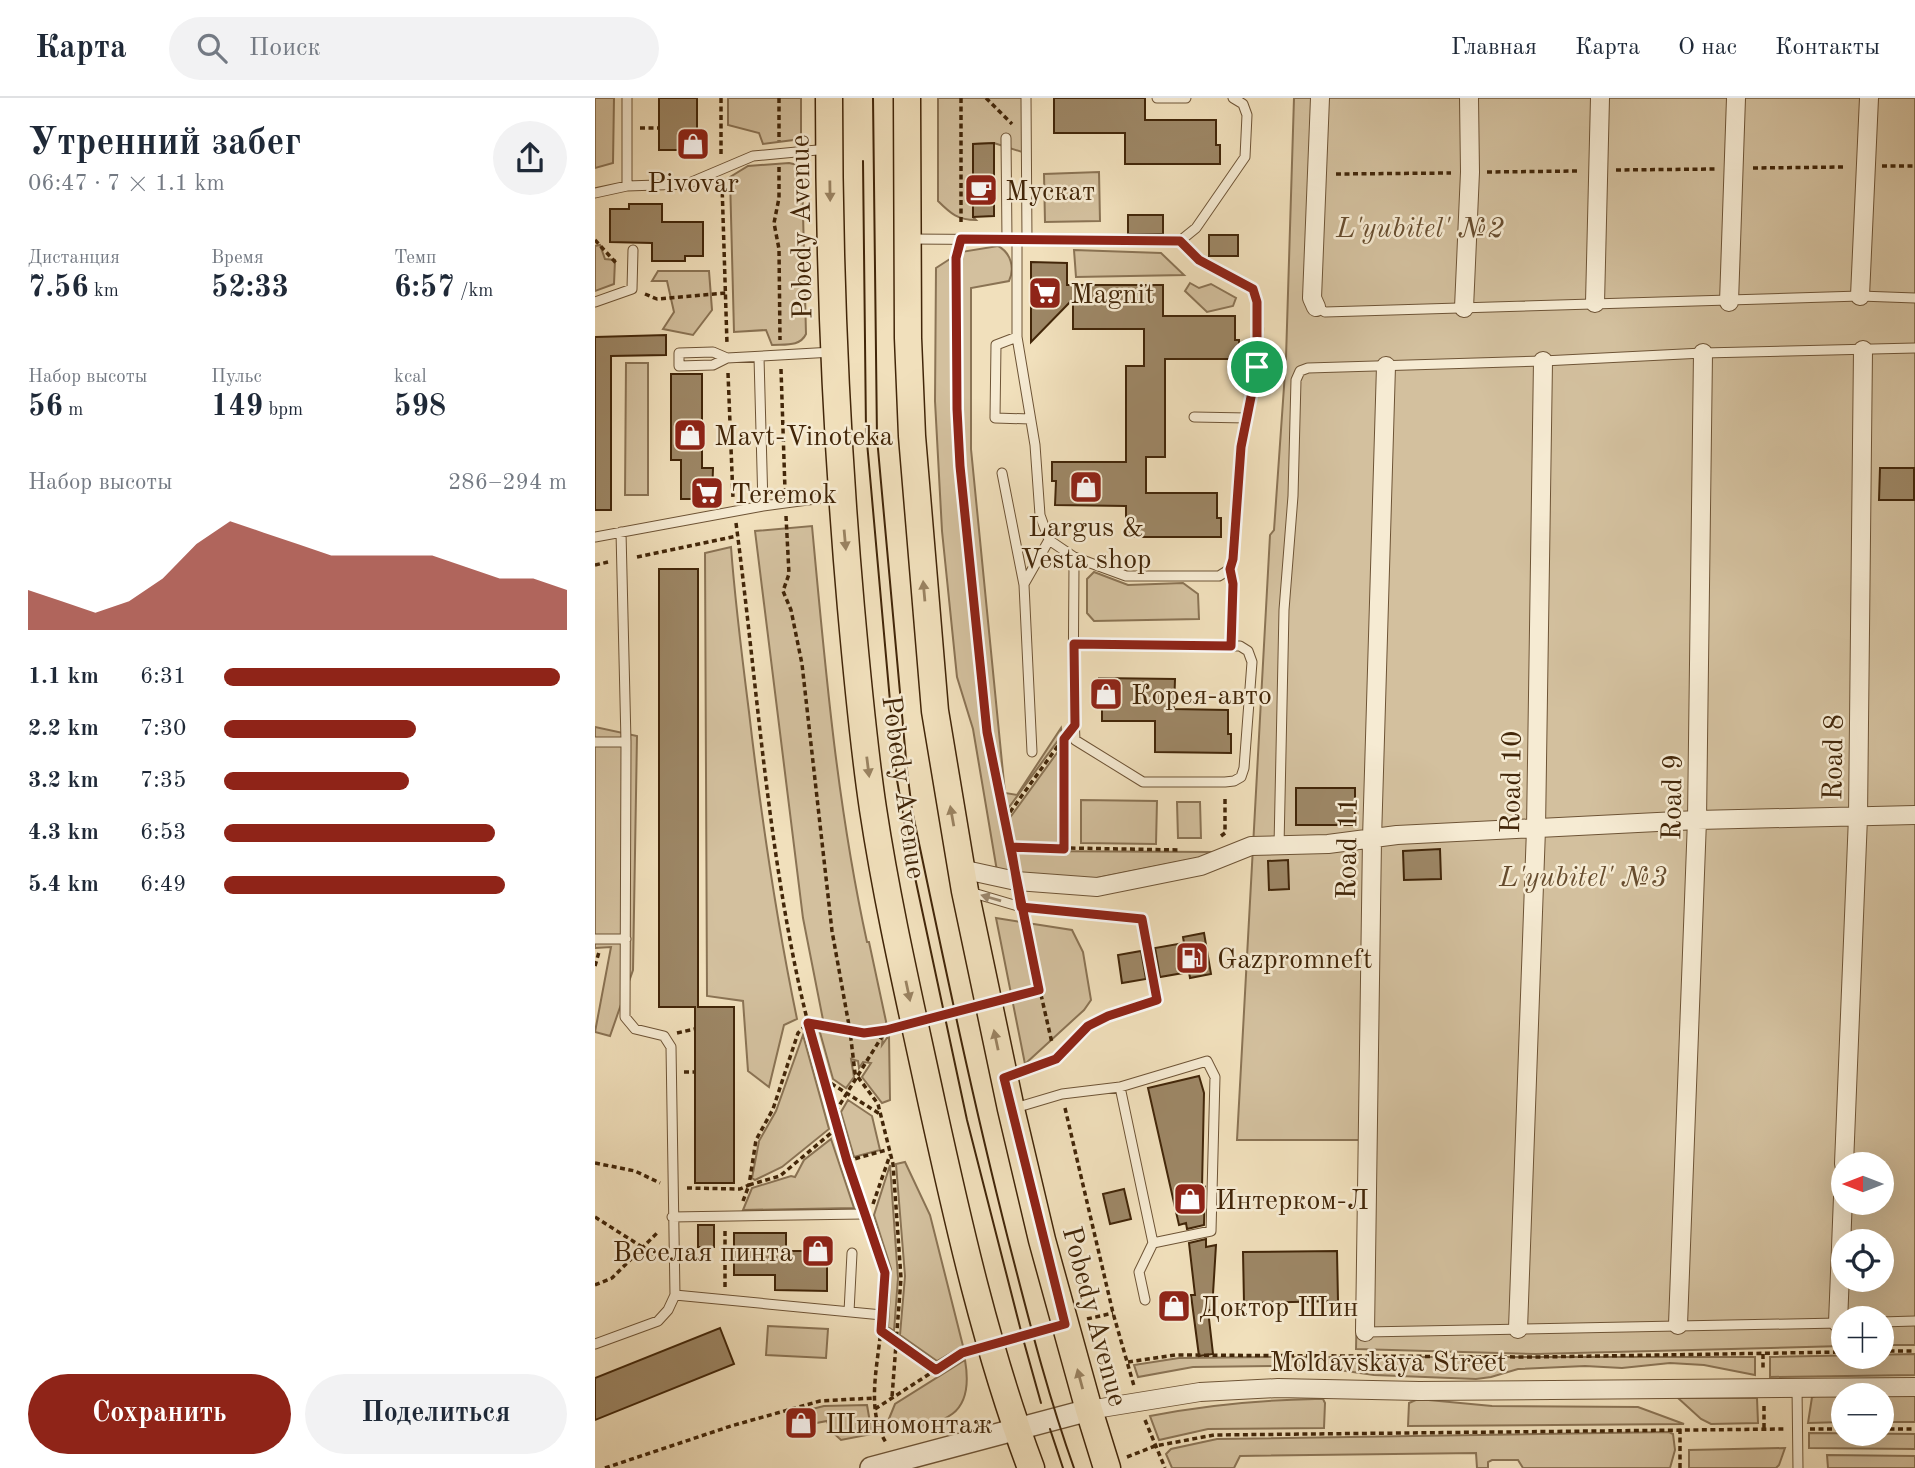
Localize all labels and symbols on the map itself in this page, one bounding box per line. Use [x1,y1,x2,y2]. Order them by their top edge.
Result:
shop icon: Pivovar [674,125,712,163]
street label: Pobedy Avenue [787,134,819,320]
place label: Pivovar [647,171,739,199]
cafe icon: Мускат [962,171,1000,209]
place label: Мускат [1005,179,1095,207]
one-way arrow [824,180,835,202]
park label: L'yubitel' №2 [1335,216,1504,244]
supermarket icon: Magnit [1026,274,1064,312]
place label: Magnit [1070,282,1155,310]
pin [1227,337,1287,397]
shop icon: Mavt-Vinoteka [671,416,709,454]
place label: Mavt-Vinoteka [714,424,894,452]
shop icon: Largus & Vesta shop [1067,468,1105,506]
supermarket icon: Teremok [688,474,726,512]
place label: Teremok [731,482,837,510]
place label: Largus & Vesta shop [1020,515,1152,575]
one-way arrow [840,530,851,552]
one-way arrow [918,580,929,602]
shop icon: Корея-авто [1087,675,1125,713]
place label: Корея-авто [1131,683,1272,711]
street label: Pobedy Avenue [875,694,929,881]
street label: Road 8 [1820,714,1850,801]
street label: Road 10 [1498,730,1528,834]
street label: Road 9 [1659,754,1689,841]
one-way arrow [863,756,874,778]
street label: Road 11 [1334,796,1364,900]
one-way arrow [946,805,957,827]
park label: L'yubitel' №3 [1498,865,1667,893]
one-way arrow [980,893,1001,903]
fuel station icon: Gazpromneft [1173,939,1211,977]
place label: Gazpromneft [1217,947,1372,975]
one-way arrow [902,980,913,1002]
one-way arrow [990,1029,1001,1051]
north arrow [1831,1152,1893,1214]
shop icon: Интерком-Л [1171,1180,1209,1218]
place label: Интерком-Л [1215,1188,1369,1216]
street label: Pobedy Avenue [1056,1224,1131,1410]
shop icon: Веселая пинта [799,1232,837,1270]
place label: Веселая пинта [613,1240,793,1268]
shop icon: Доктор Шин [1155,1287,1193,1325]
place label: Доктор Шин [1199,1295,1358,1323]
street label: Moldavskaya Street [1269,1350,1507,1378]
one-way arrow [1074,1368,1085,1390]
shop icon: Шиномонтаж [782,1404,820,1442]
place label: Шиномонтаж [825,1412,993,1440]

